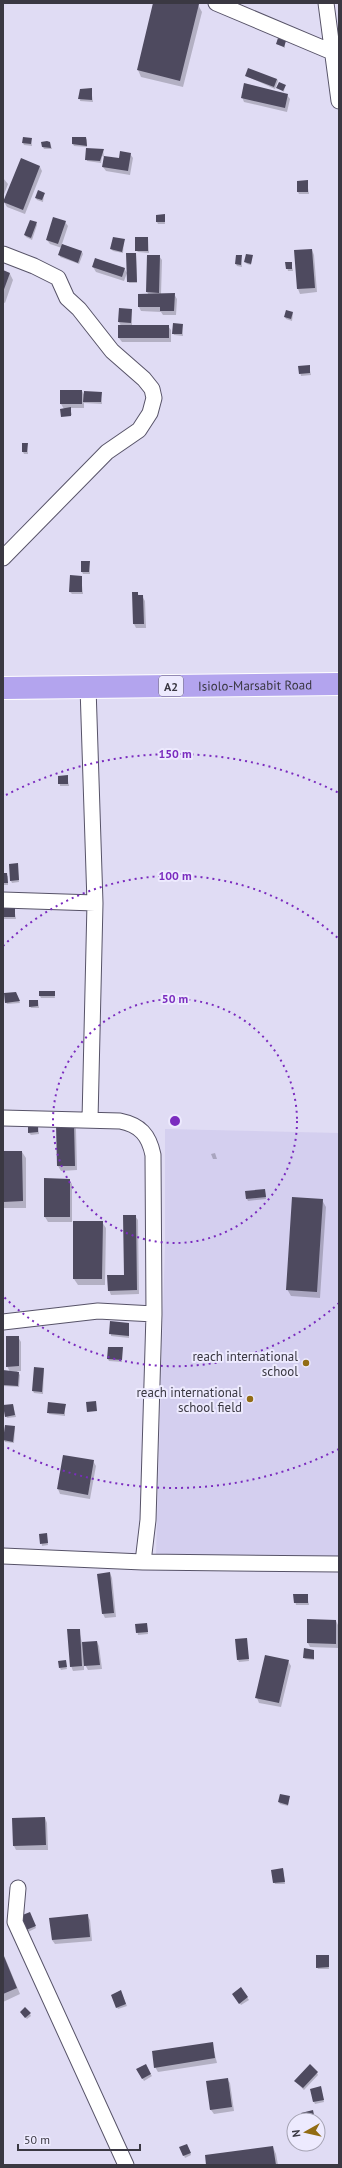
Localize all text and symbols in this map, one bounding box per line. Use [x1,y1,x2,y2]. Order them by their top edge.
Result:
road number: A2 [159,676,183,696]
street label: Isiolo-Marsabit Road [198,676,312,694]
text: 150 m [158,746,192,761]
text: 100 m [158,868,192,883]
text: 50 m [162,991,188,1006]
centre of rings [168,1114,182,1128]
place label: reach international school [192,1348,298,1380]
marker: reach international school [301,1358,311,1368]
place label: reach international school field [136,1384,242,1416]
marker: reach international school field [245,1394,255,1404]
north arrow [286,2112,326,2152]
scale bar [18,2126,140,2152]
text: N [289,2129,304,2138]
text: 50 m [24,2132,50,2147]

